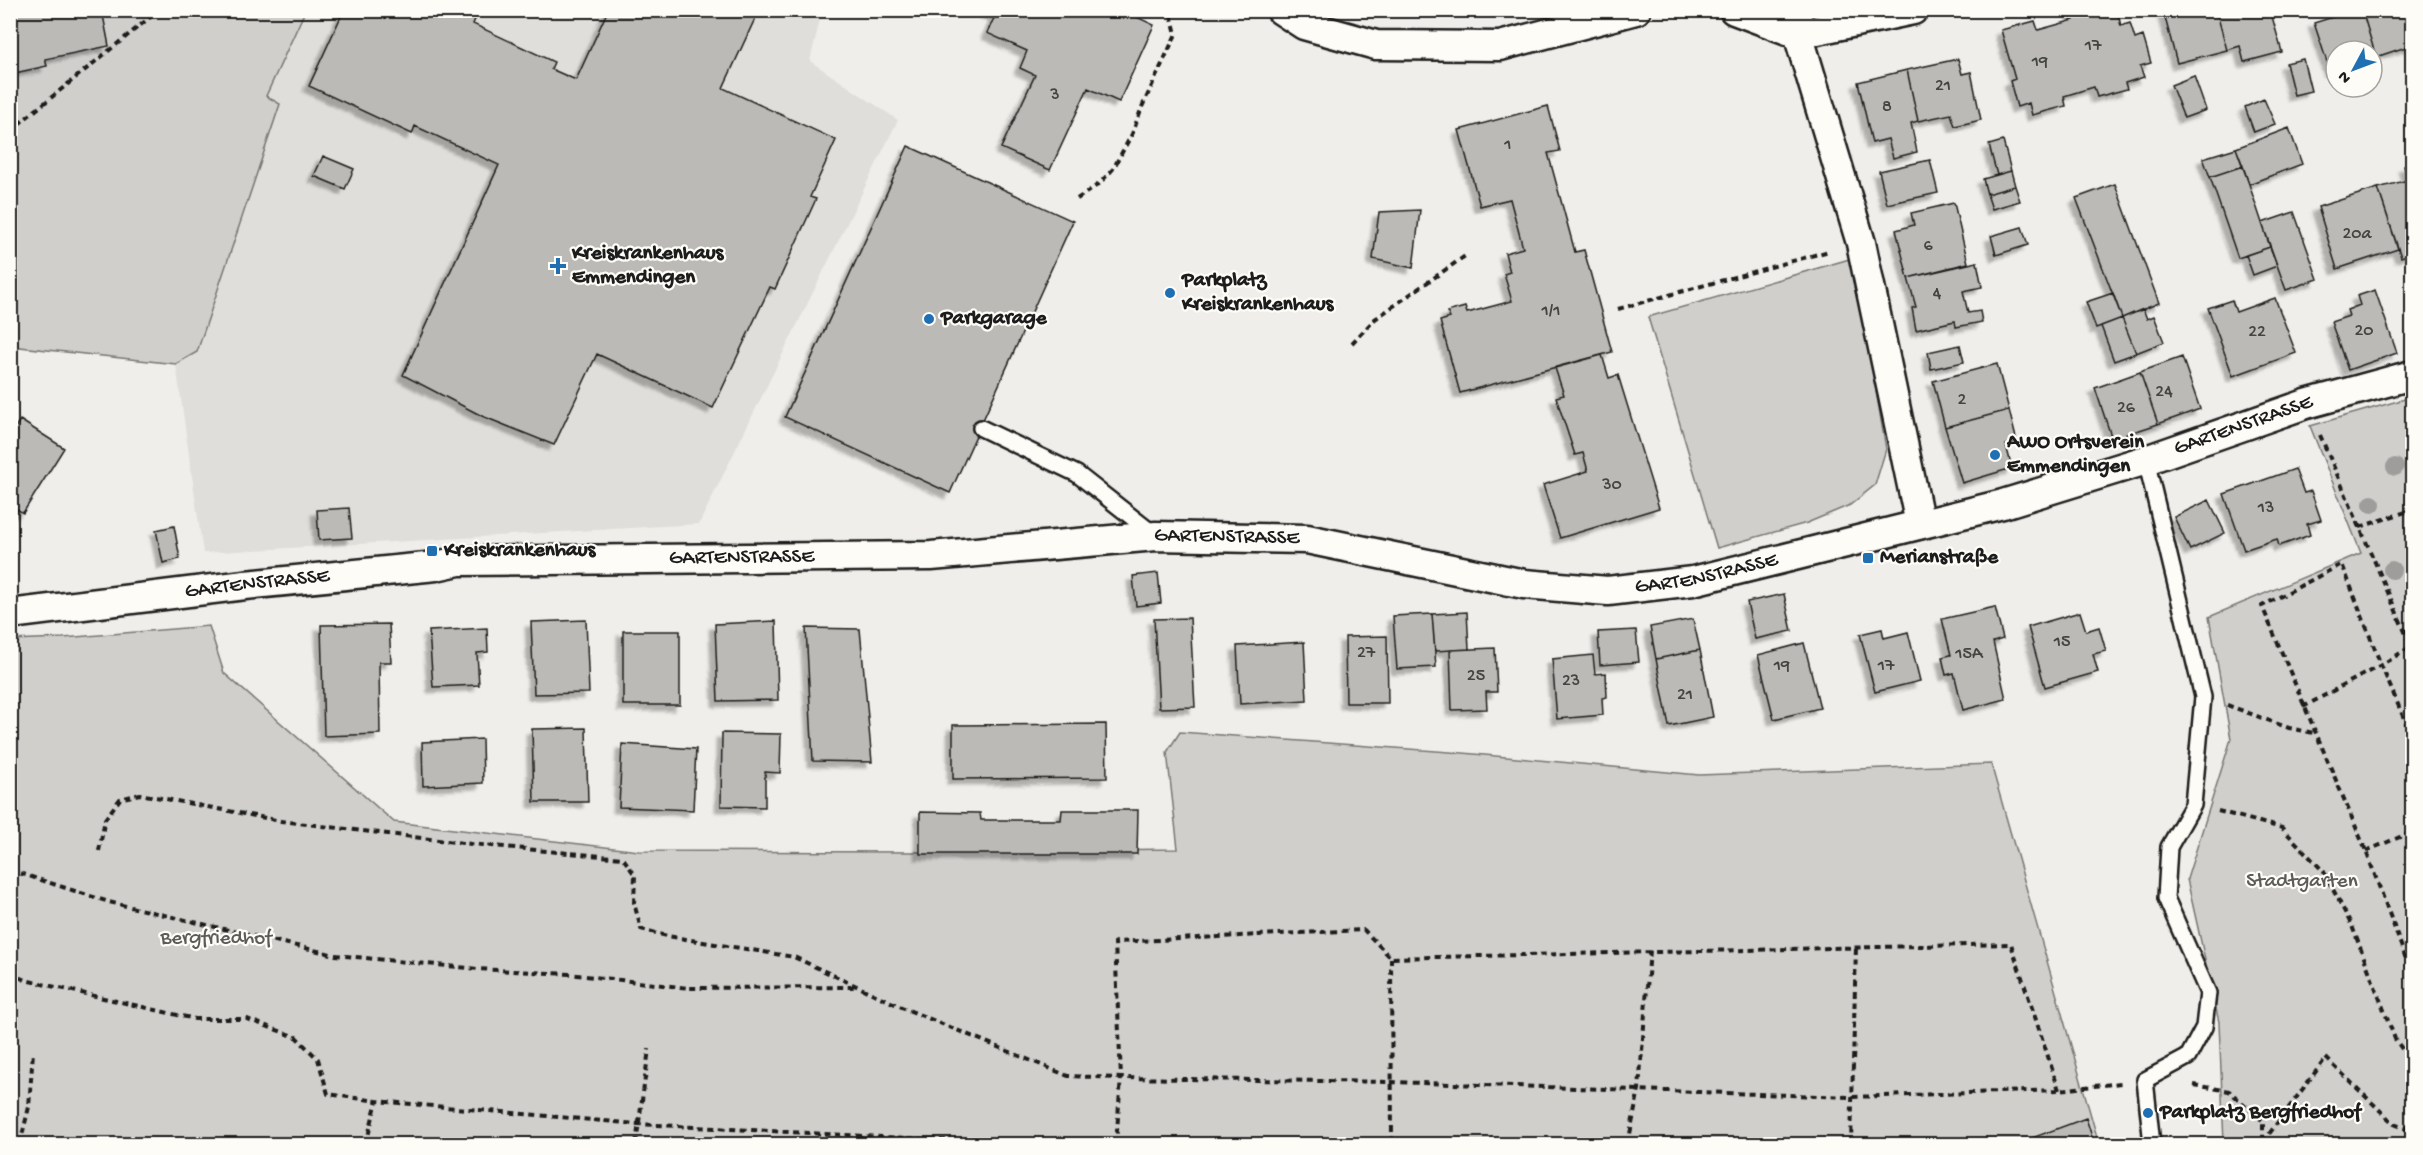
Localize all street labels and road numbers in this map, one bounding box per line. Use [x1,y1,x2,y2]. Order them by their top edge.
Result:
street label: GARTENSTRASSE [2171,390,2317,462]
street label: GARTENSTRASSE [1154,523,1301,551]
street label: GARTENSTRASSE [669,545,815,571]
street label: GARTENSTRASSE [1634,548,1781,600]
street label: GARTENSTRASSE [183,564,332,605]

